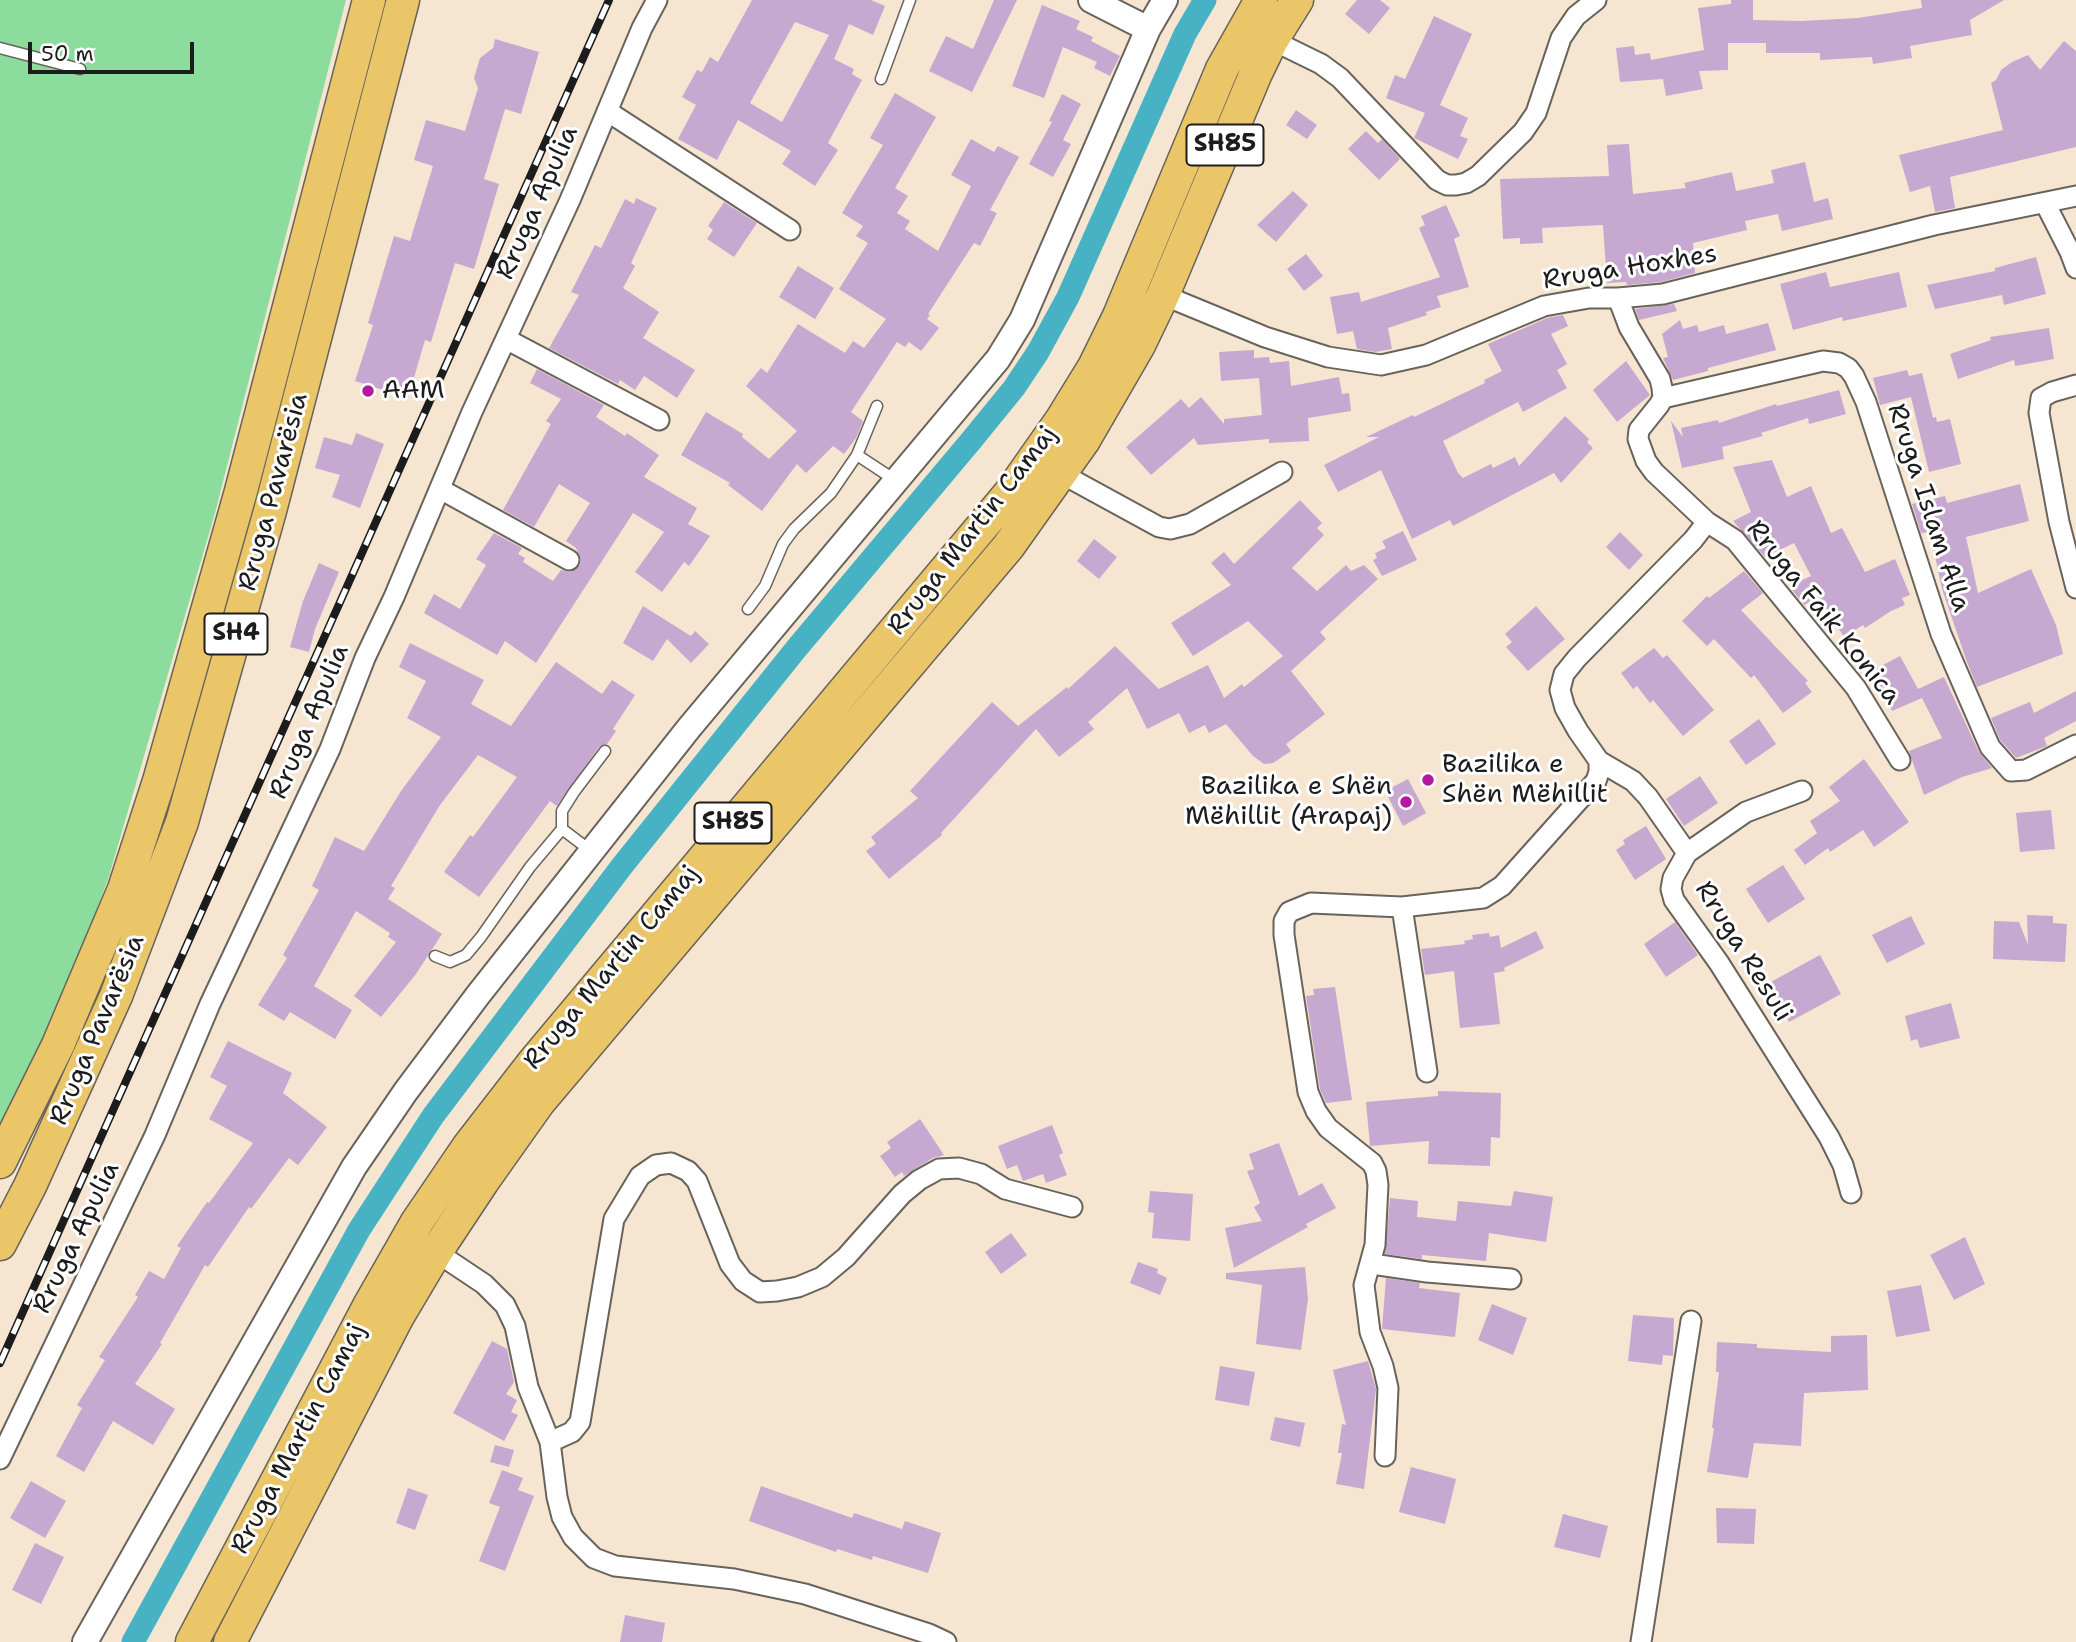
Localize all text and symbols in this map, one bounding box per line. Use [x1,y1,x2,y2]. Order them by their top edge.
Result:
scale bar [32,28,198,72]
text: 50 m [41,40,94,68]
street label: Rruga Apulia [490,121,586,285]
road number: SH85 [1186,125,1264,166]
street label: Rruga Hoxhes [1541,239,1719,297]
place label: AAM [382,375,444,407]
marker: AAM [360,383,376,399]
street label: Rruga Pavarësia [233,389,315,595]
street label: Rruga Islam Alla [1880,400,1976,616]
street label: Rruga Martin Camaj [882,420,1064,642]
street label: Rruga Faik Konica [1739,515,1907,711]
road number: SH4 [204,614,268,654]
street label: Rruga Apulia [263,640,357,804]
place label: Bazilika e Shën Mëhillit [1442,749,1608,810]
place label: Bazilika e Shën Mëhillit (Arapaj) [1185,771,1392,832]
marker: Bazilika e Shën Mëhillit [1420,772,1436,788]
marker: Bazilika e Shën Mëhillit (Arapaj) [1398,794,1414,810]
road number: SH85 [694,802,772,844]
street label: Rruga Martin Camaj [518,860,706,1076]
street label: Rruga Resuli [1688,876,1798,1028]
street label: Rruga Pavarësia [44,930,152,1130]
street label: Rruga Apulia [27,1157,127,1319]
street label: Rruga Martin Camaj [225,1318,373,1560]

